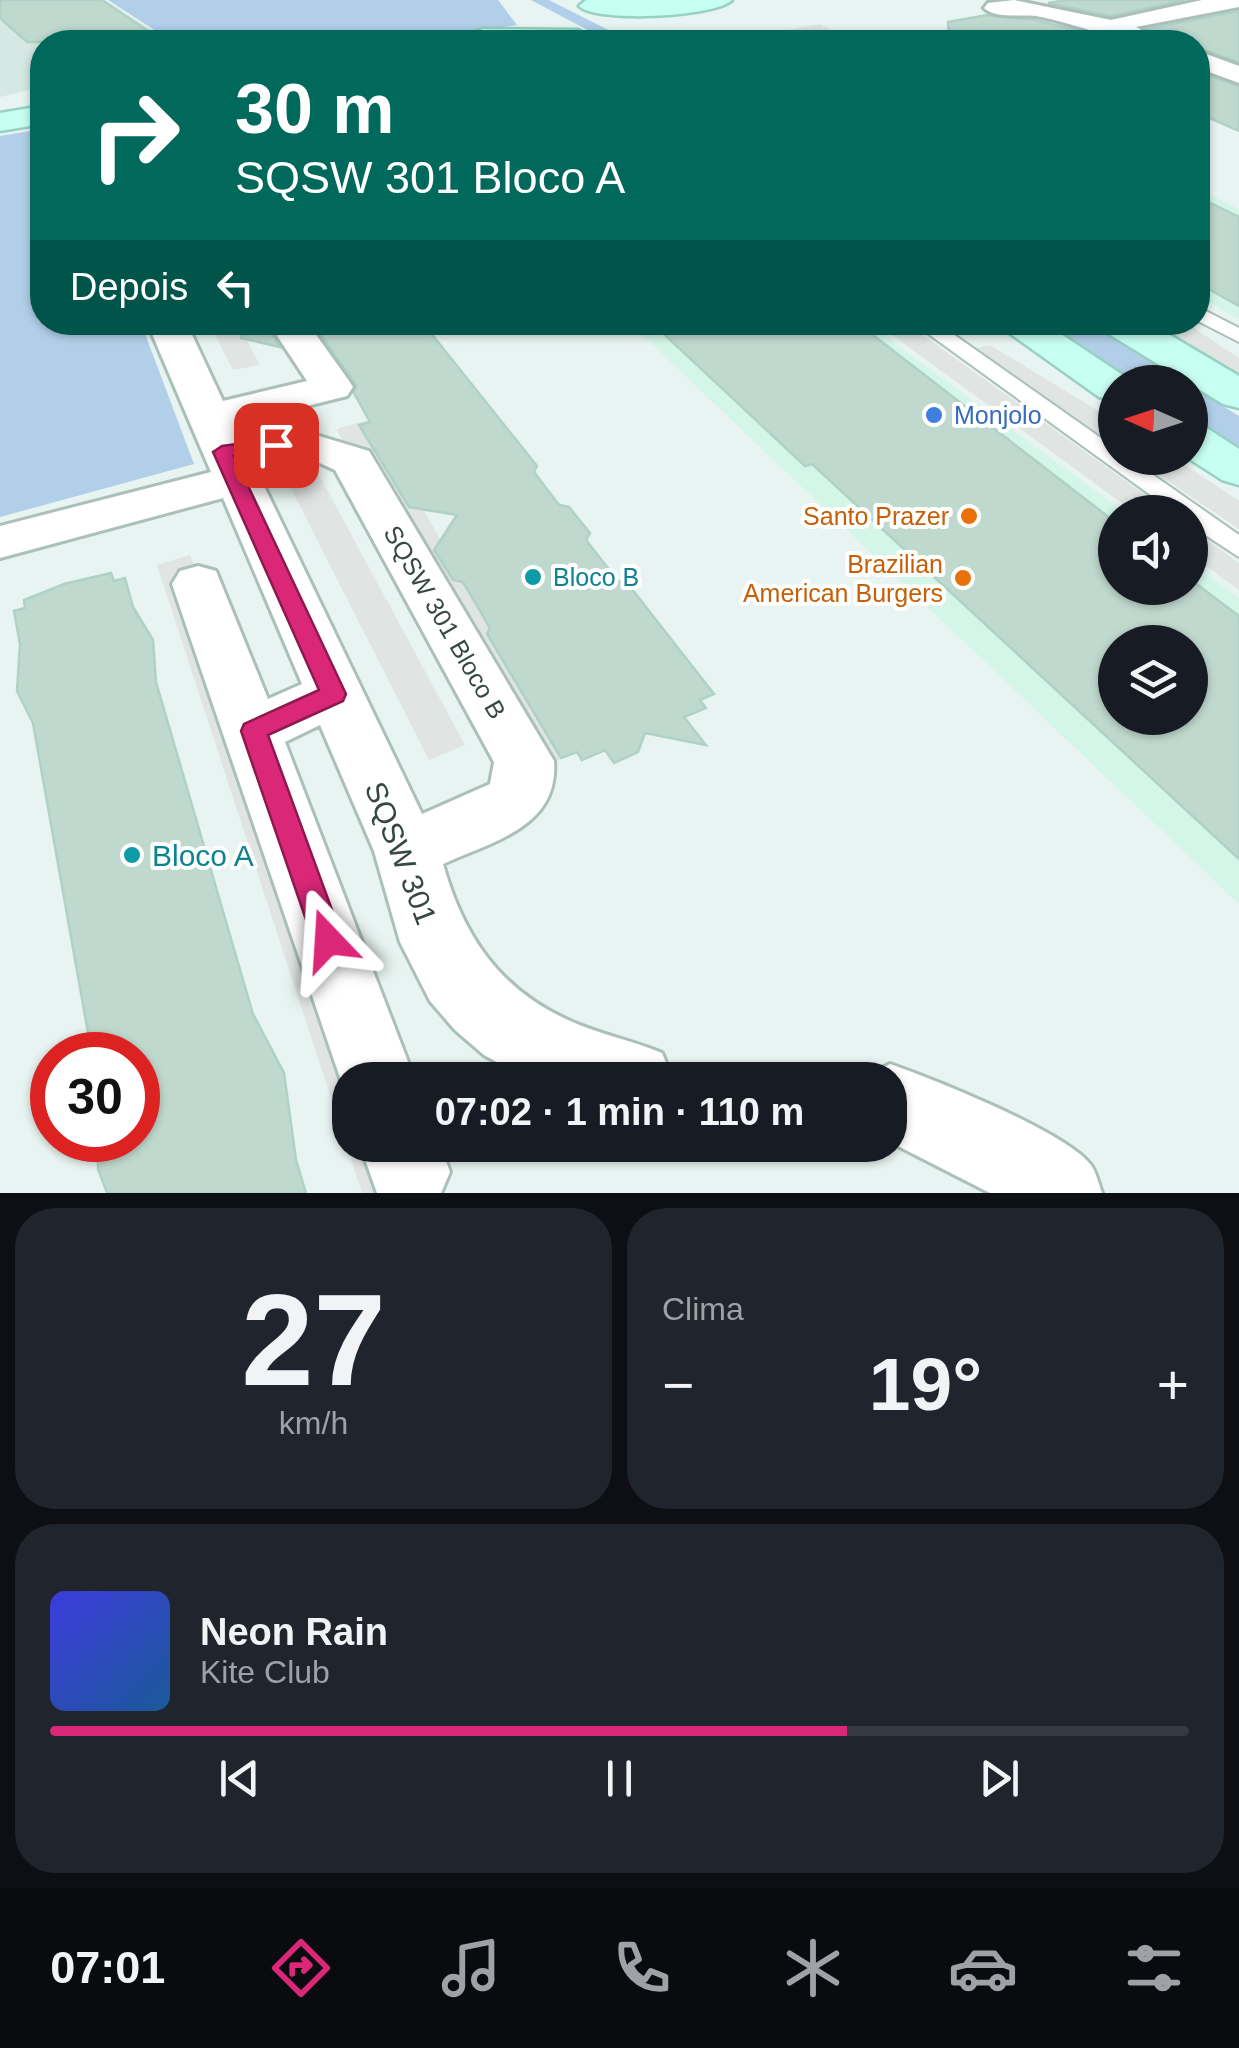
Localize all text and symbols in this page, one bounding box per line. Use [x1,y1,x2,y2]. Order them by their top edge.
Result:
icon: right [70,70,200,200]
text: 30 m [235,70,395,148]
text: SQSW 301 Bloco A [235,152,625,203]
icon: left [208,260,263,315]
text: Depois [70,266,188,308]
north arrow [1098,365,1208,475]
map controls [1098,365,1208,735]
place label: Monjolo [954,401,1042,429]
pin [234,403,319,488]
marker: Monjolo [923,404,945,426]
icon: arrive [249,418,304,473]
button: sound [1098,495,1208,605]
place label: Santo Prazer [803,502,949,530]
marker: Santo Prazer [958,505,980,527]
street label: SQSW 301 Bloco B [378,521,512,723]
place label: Brazilian American Burgers [743,550,943,607]
place label: Bloco B [553,563,639,591]
marker: Bloco B [522,566,544,588]
marker: Brazilian American Burgers [952,567,974,589]
button: layers [1098,625,1208,735]
street label: SQSW 301 [359,777,443,929]
place label: Bloco A [152,839,254,872]
marker: Bloco A [121,844,143,866]
position arrow [276,888,380,992]
speed limit sign: 30 [30,1032,160,1162]
text: 07:02 · 1 min · 110 m [435,1091,804,1133]
text: 27 [241,1267,386,1413]
text: Clima [662,1291,744,1327]
text: 19° [869,1342,982,1426]
text: − [662,1354,694,1416]
text: + [1157,1354,1189,1416]
text: km/h [279,1405,348,1441]
text: Neon Rain [200,1611,388,1653]
text: Kite Club [200,1654,330,1690]
icon: previous [212,1751,267,1806]
icon: pause [592,1751,647,1806]
icon: next [972,1751,1027,1806]
icon: directions [266,1933,336,2003]
icon: music [436,1933,506,2003]
icon: phone [607,1933,677,2003]
icon: climate [778,1933,848,2003]
icon: car [948,1933,1018,2003]
icon: filters [1119,1933,1189,2003]
text: 07:01 [50,1942,165,1993]

